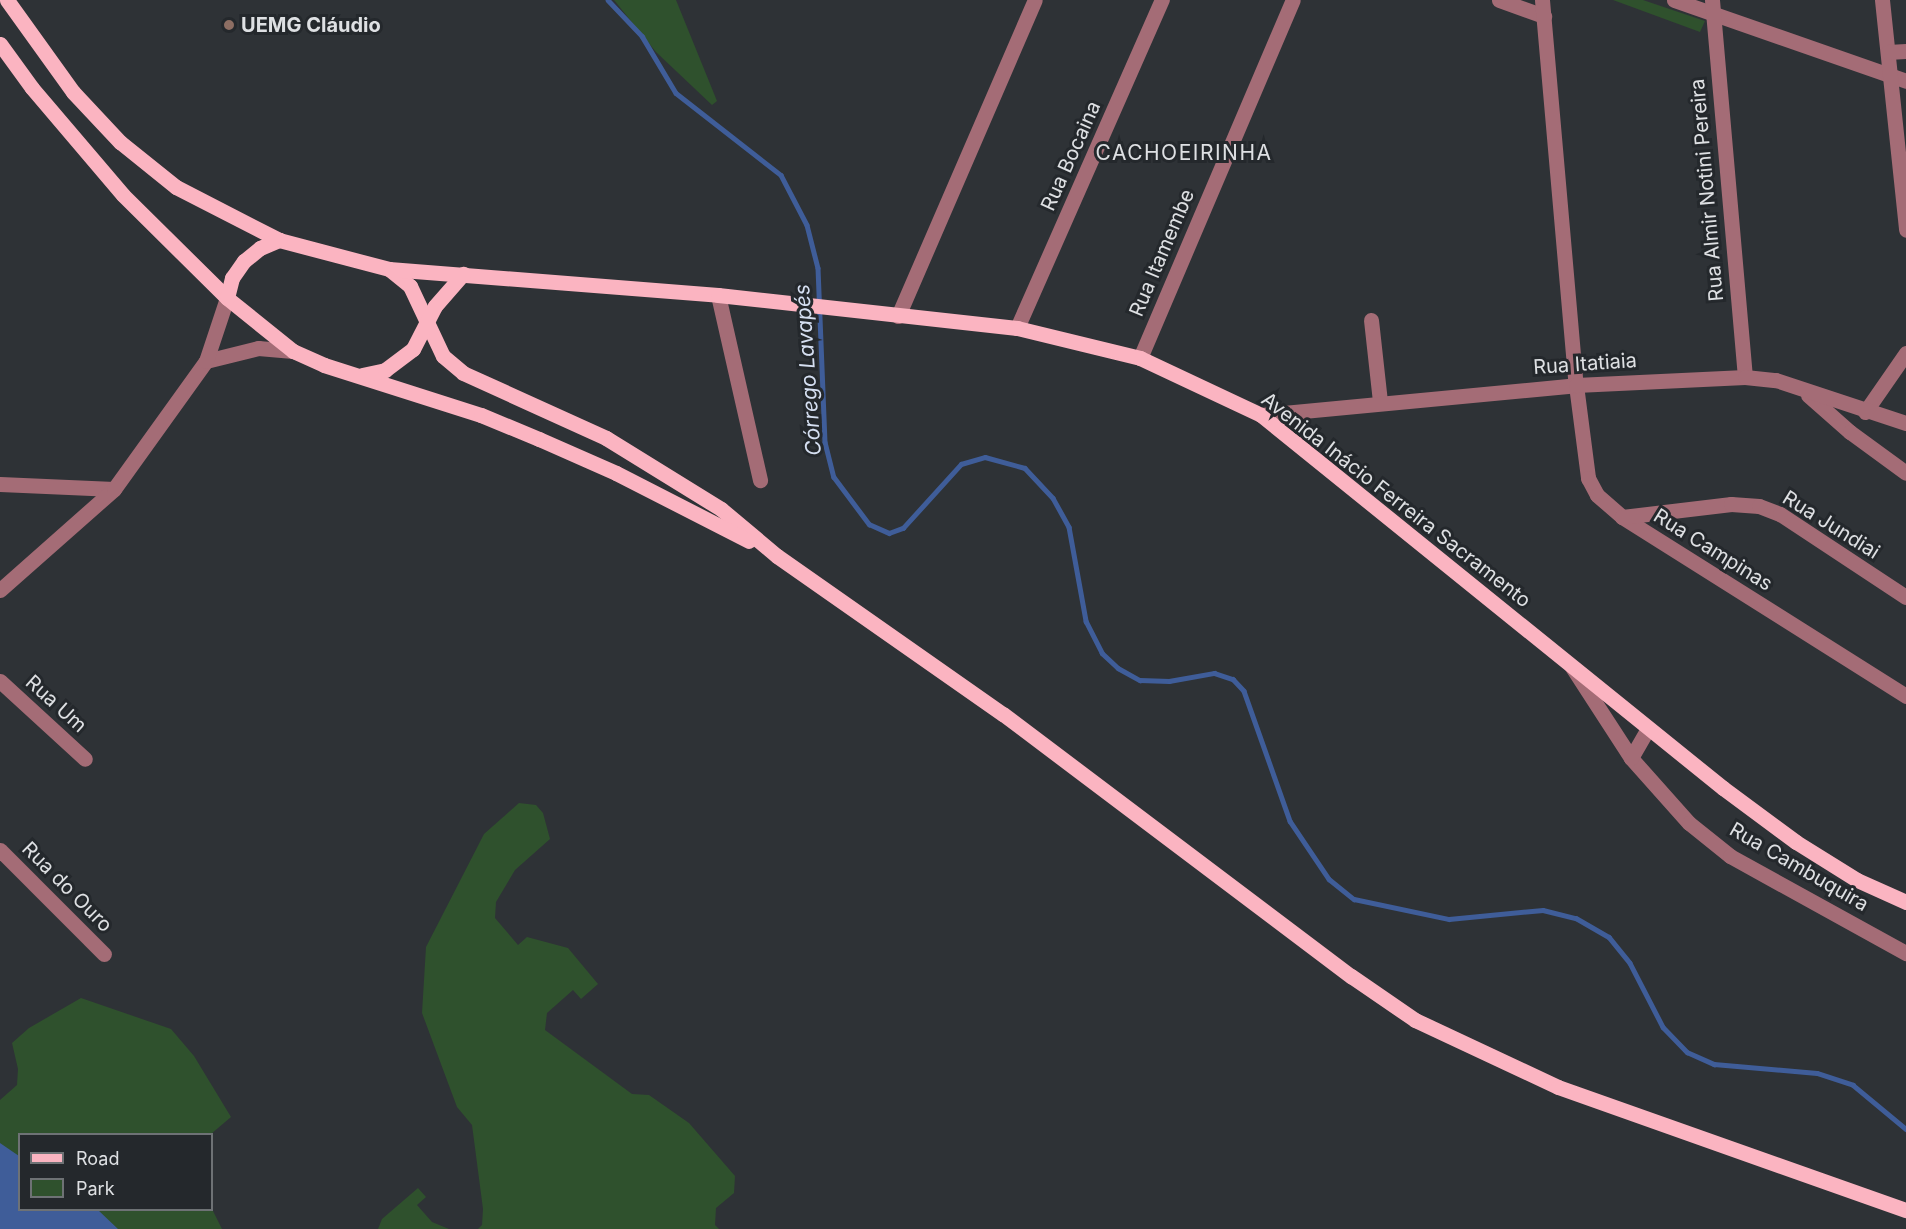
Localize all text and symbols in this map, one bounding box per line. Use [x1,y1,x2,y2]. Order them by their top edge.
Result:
place label: UEMG Cláudio [241,13,381,37]
marker: UEMG Cláudio [222,18,236,32]
street label: Rua Almir Notini Pereira [1685,78,1729,302]
street label: Rua Bocaina [1036,98,1106,214]
district label: CACHOEIRINHA [1095,140,1273,166]
street label: Rua Itamembe [1124,186,1200,320]
water label: Córrego Lavapés [789,283,827,457]
street label: Rua Itatiaia [1532,348,1638,380]
street label: Avenida Inácio Ferreira Sacramento [1257,387,1535,613]
street label: Rua Jundiai [1778,486,1884,564]
street label: Rua Campinas [1649,504,1777,596]
street label: Rua Um [20,670,92,738]
street label: Rua Cambuquira [1725,817,1873,917]
street label: Rua do Ouro [17,837,117,937]
legend [18,1133,213,1211]
text: Road [76,1148,119,1169]
text: Park [76,1178,115,1199]

